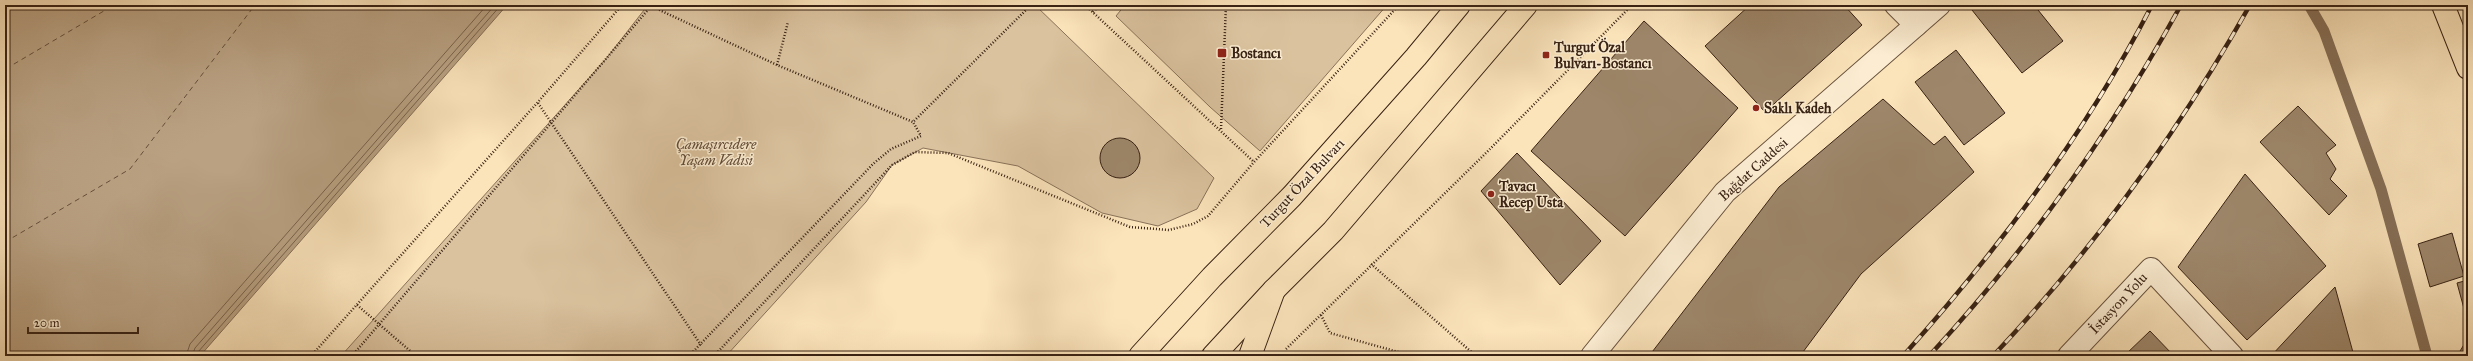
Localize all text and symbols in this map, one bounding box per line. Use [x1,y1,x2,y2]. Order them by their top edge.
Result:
place label: Turgut Özal Bulvarı-Bostancı [1553,37,1652,72]
place label: Bostancı [1231,45,1281,62]
marker: Bostancı [1216,47,1228,59]
marker: Turgut Özal Bulvarı-Bostancı [1541,50,1551,60]
place label: Saklı Kadeh [1764,100,1832,117]
marker: Saklı Kadeh [1751,103,1761,113]
street label: Turgut Özal Bulvarı [1255,134,1348,232]
street label: Bağdat Caddesi [1715,134,1791,205]
park label: Çamaşırcıdere Yaşam Vadisi [676,136,757,169]
place label: Tavacı Recep Usta [1498,178,1564,212]
marker: Tavacı Recep Usta [1486,189,1496,199]
street label: İstasyon Yolu [2085,268,2151,337]
scale bar [28,309,138,335]
text: 20 m [34,316,60,330]

